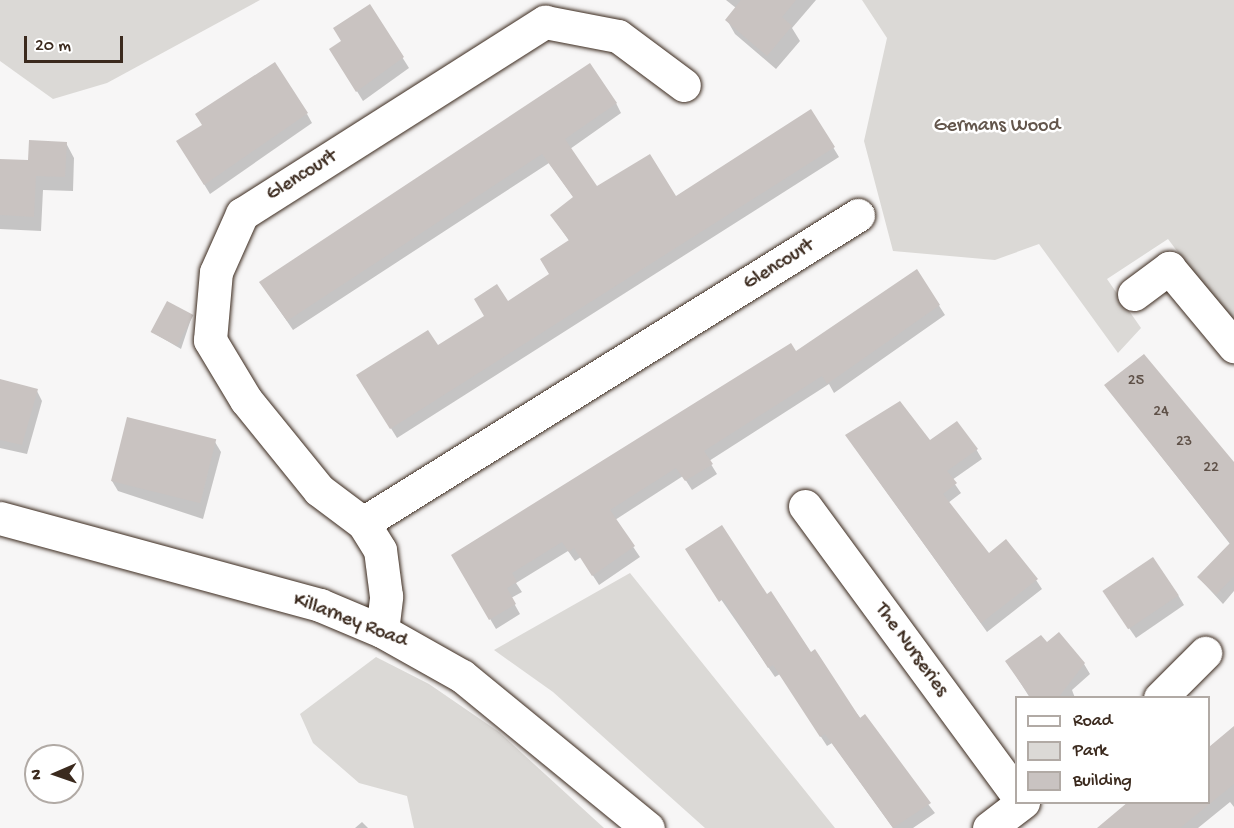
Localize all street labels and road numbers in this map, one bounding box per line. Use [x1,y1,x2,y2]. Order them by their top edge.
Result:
street label: Glencourt [262,145,342,207]
street label: Glencourt [739,234,819,296]
street label: Killarney Road [289,588,411,654]
street label: The Nurseries [869,599,953,701]

